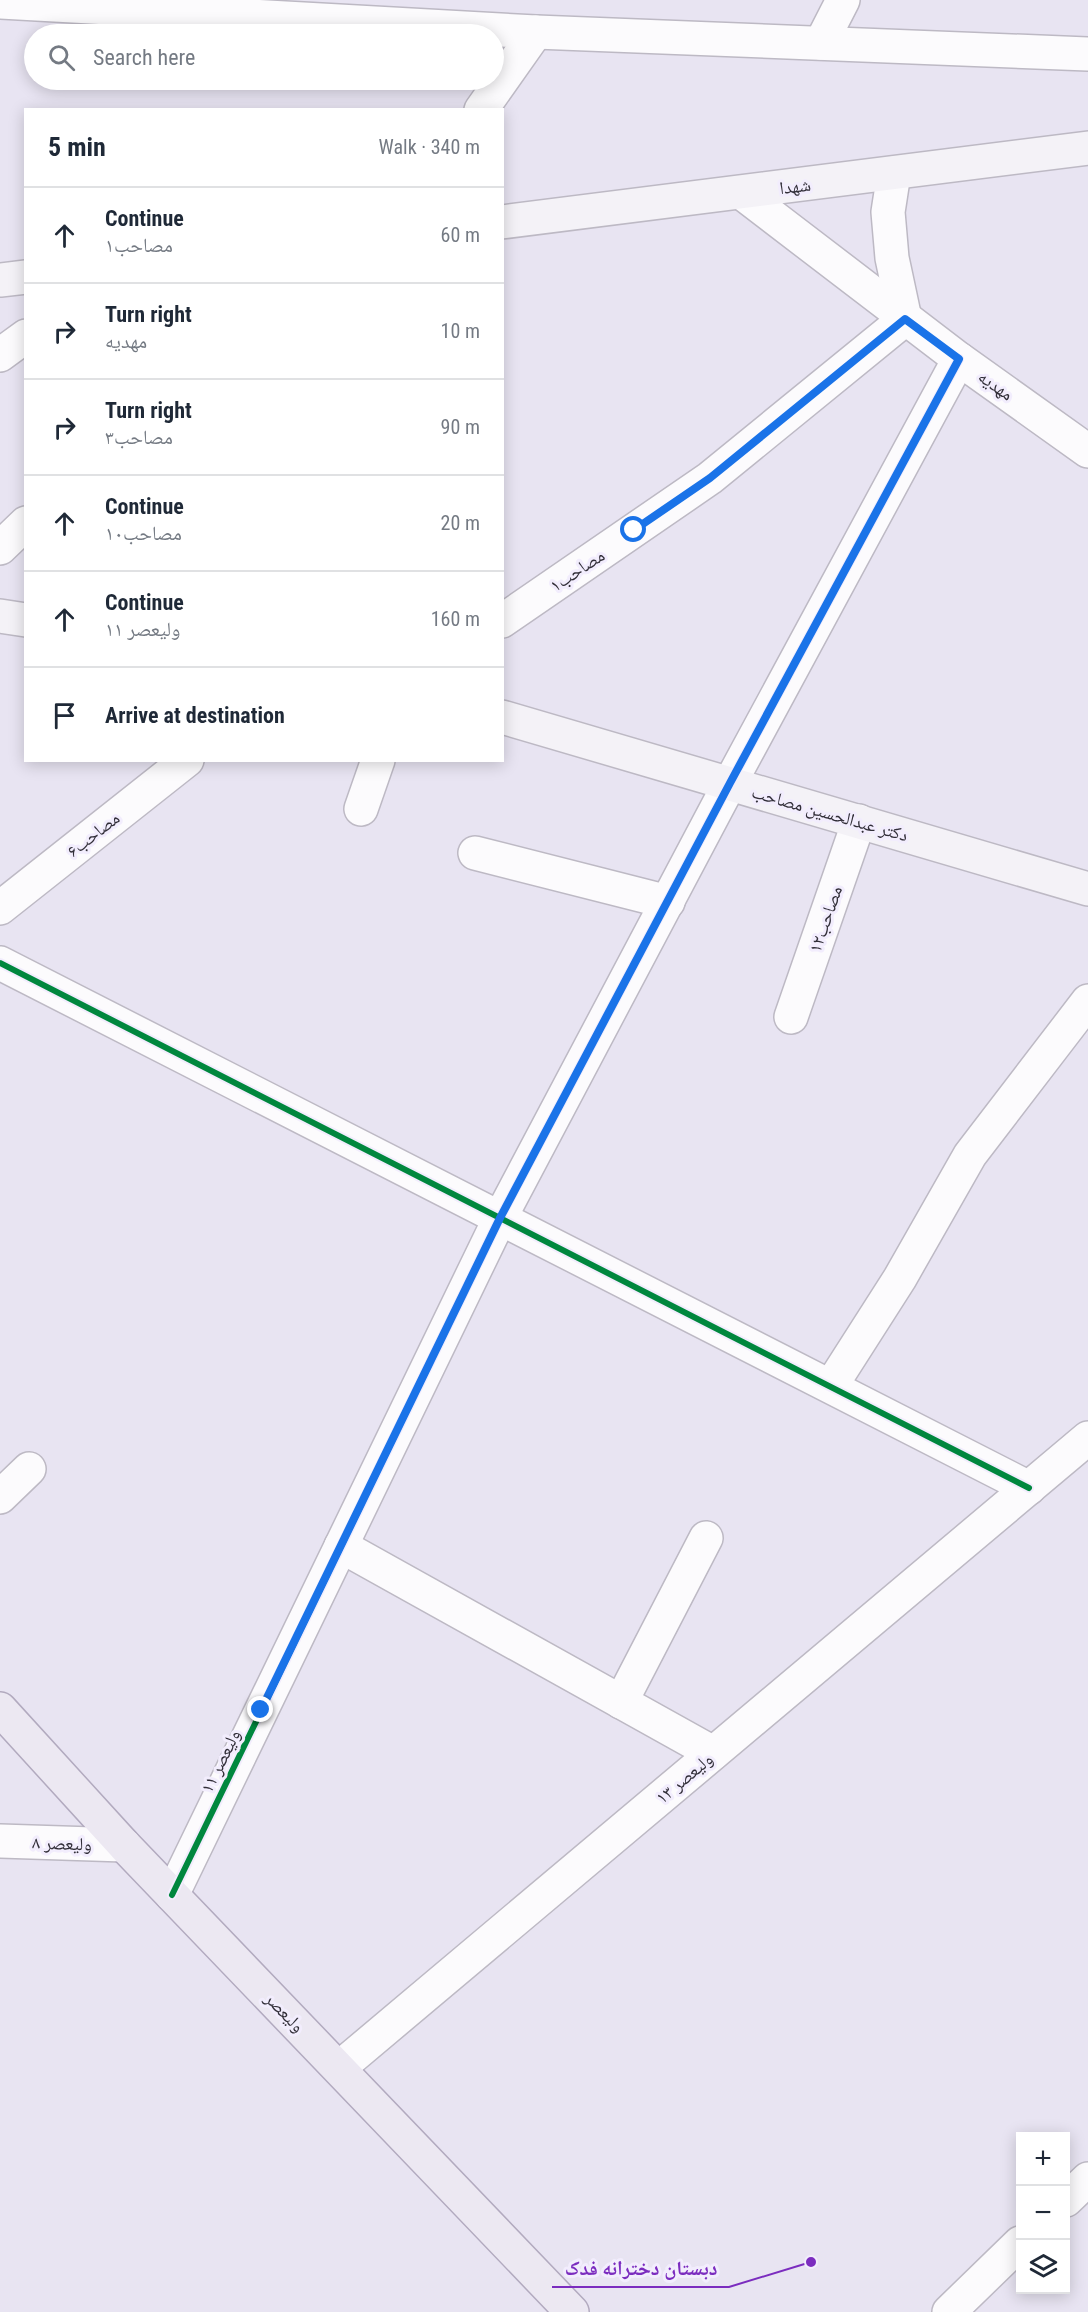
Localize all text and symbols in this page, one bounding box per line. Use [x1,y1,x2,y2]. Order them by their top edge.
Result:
search box [24,24,504,90]
icon: search [45,41,78,74]
text: Search here [93,45,195,70]
text: 5 min [48,132,106,162]
text: Walk · 340 m [379,135,480,159]
street label: شهدا [778,174,812,198]
text: Continue [105,206,184,231]
icon: ahead [48,219,81,252]
text: 60 m [441,223,480,247]
text: مصاحب۱ [105,233,173,257]
text: Turn right [105,302,192,327]
icon: right [48,315,81,348]
text: 10 m [441,319,480,343]
text: مهدیه [105,329,147,353]
street label: مهدیه [974,366,1018,405]
text: Turn right [105,398,192,423]
icon: right [48,411,81,444]
text: 90 m [441,415,480,439]
text: مصاحب۳ [105,425,173,449]
text: Continue [105,494,184,519]
icon: ahead [48,507,81,540]
text: 20 m [441,511,480,535]
route start [620,516,646,542]
text: مصاحب۱۰ [105,521,182,545]
street label: مصاحب۱ [546,544,608,596]
text: Continue [105,590,184,615]
icon: ahead [48,603,81,636]
text: 160 m [431,607,480,631]
text: ولیعصر ۱۱ [105,617,180,641]
icon: arrive [48,699,81,732]
text: Arrive at destination [105,703,285,728]
street label: دکتر عبدالحسین مصاحب [749,781,911,846]
street label: مصاحب۶ [62,807,124,861]
street label: مصاحب۱۲ [804,883,847,955]
route end [247,1696,273,1722]
street label: ولیعصر ۱۱ [196,1726,245,1796]
street label: ولیعصر ۱۳ [651,1748,717,1808]
street label: ولیعصر ۸ [32,1831,92,1855]
street label: ولیعصر [260,1987,309,2037]
map controls [1016,2132,1070,2294]
button: + [1016,2132,1070,2186]
button: − [1016,2186,1070,2240]
button: layers [1016,2240,1070,2294]
callout: دبستان دخترانه فدک [552,2249,729,2287]
text: دبستان دخترانه فدک [565,2256,717,2280]

